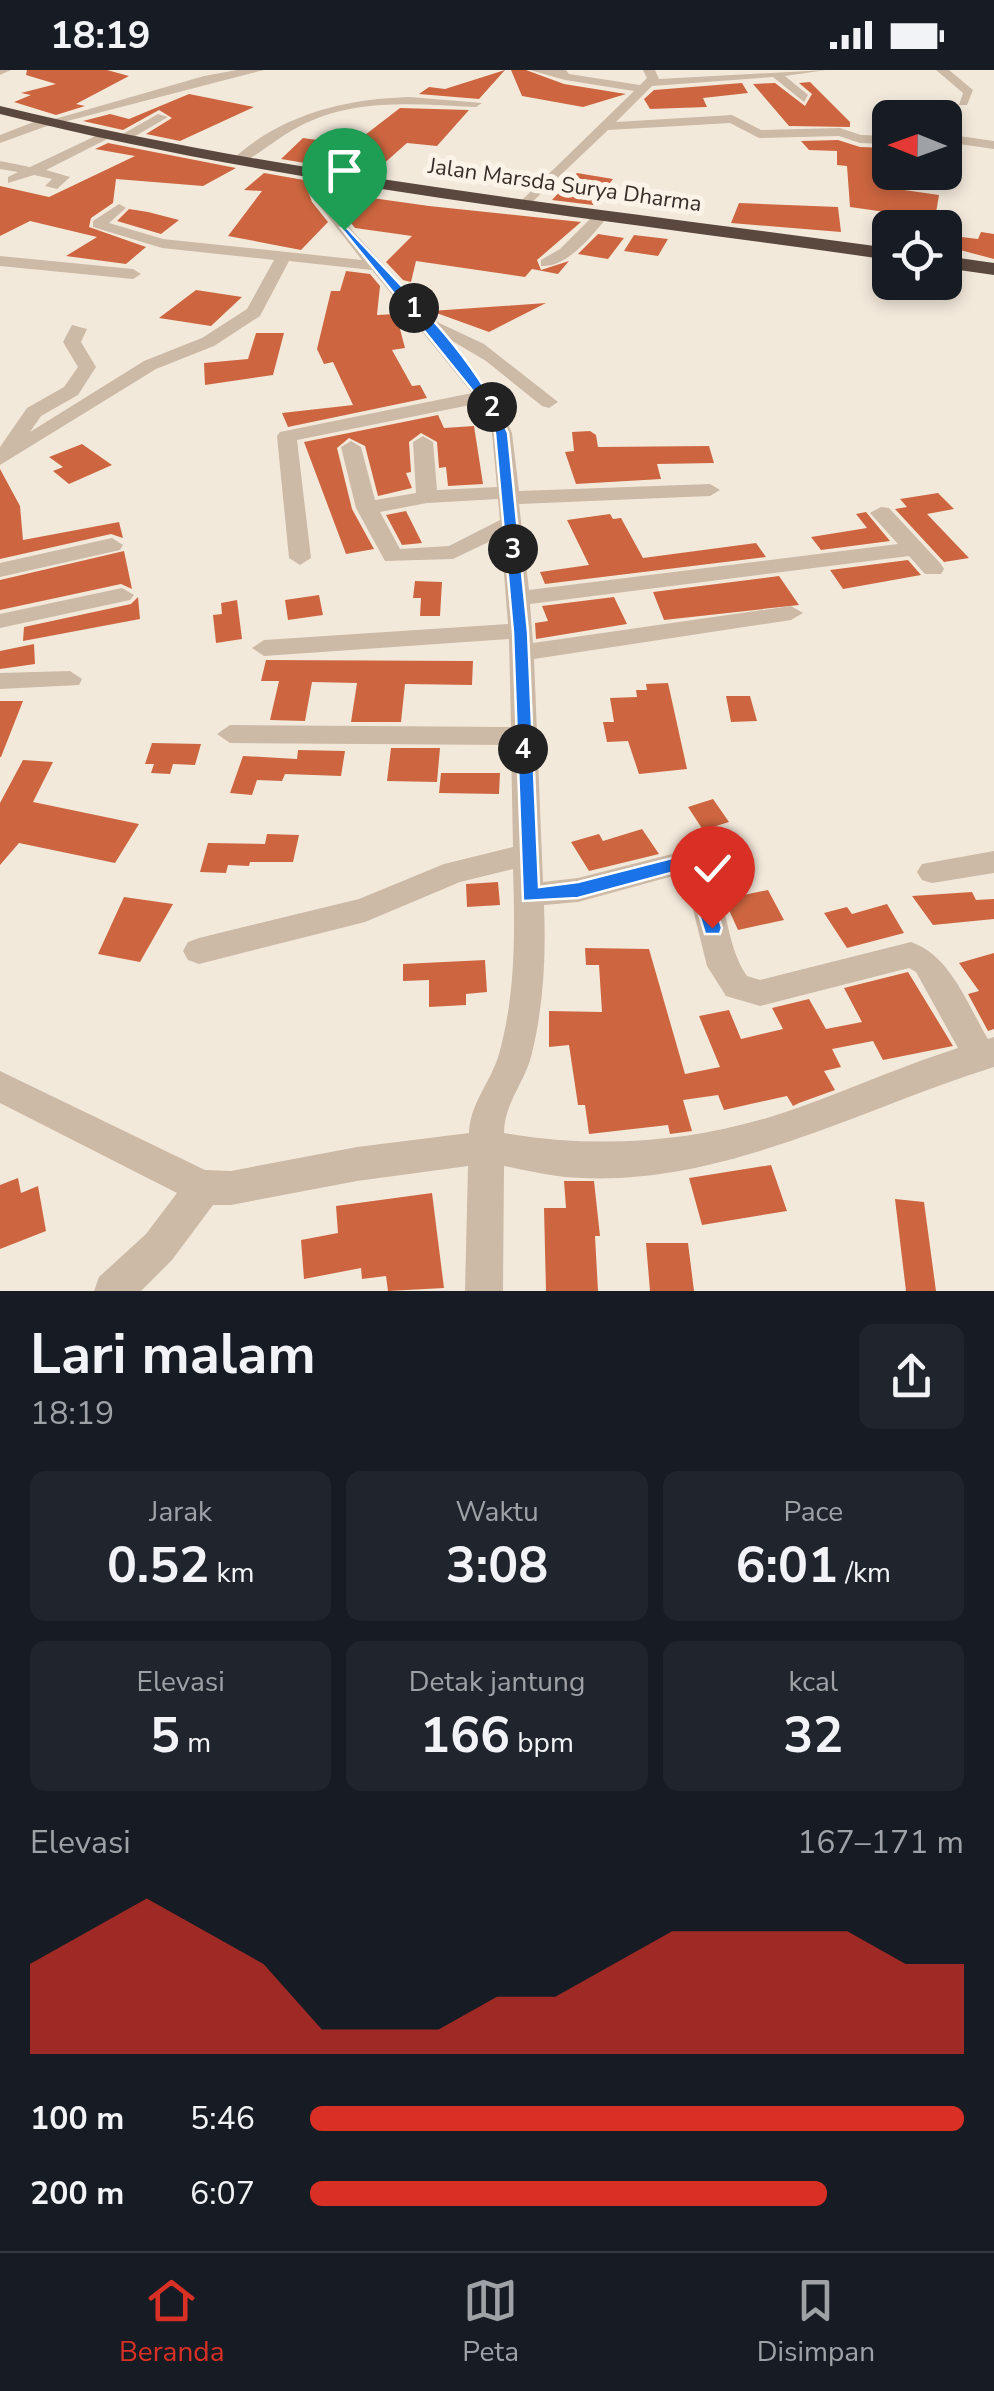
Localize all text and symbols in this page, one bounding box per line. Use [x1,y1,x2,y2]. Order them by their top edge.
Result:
text: 18:19 [50,10,151,61]
north arrow [872,100,962,190]
map controls [872,100,962,300]
pin [302,128,387,231]
icon: arrive [317,143,372,198]
street label: Jalan Marsda Surya Dharma [425,151,704,219]
button: locate [872,210,962,300]
pin: 1 [389,283,439,333]
text: 1 [406,289,422,327]
pin: 2 [467,382,517,432]
text: 2 [484,388,500,426]
pin: 3 [488,524,538,574]
text: 3 [505,530,521,568]
pin: 4 [498,724,548,774]
text: 4 [515,730,531,768]
pin [670,826,755,929]
icon: check [685,841,740,896]
text: Lari malam [30,1317,316,1392]
button: share [859,1324,964,1429]
text: 18:19 [30,1392,114,1435]
text: Jarak [149,1493,212,1531]
text: Waktu [455,1493,539,1531]
text: Pace [784,1493,843,1531]
text: 0.52 [107,1531,209,1600]
text: 3:08 [446,1531,548,1600]
text: 6:01 [736,1531,838,1600]
text: km [209,1554,254,1592]
text: /km [838,1554,891,1592]
text: Elevasi [137,1663,225,1701]
text: Detak jantung [409,1663,585,1701]
text: kcal [789,1663,838,1701]
text: 5 [150,1701,180,1770]
text: 166 [420,1701,510,1770]
text: 32 [783,1701,843,1770]
text: m [180,1724,211,1762]
text: bpm [510,1724,574,1762]
text: Elevasi [30,1821,131,1864]
text: 167–171 m [797,1821,964,1864]
text: 100 m [30,2097,124,2140]
text: 5:46 [190,2097,255,2140]
text: 200 m [30,2172,124,2215]
text: 6:07 [190,2172,255,2215]
tab: Beranda [119,2273,225,2371]
tab: Peta [462,2273,519,2371]
tab: Disimpan [757,2273,875,2371]

